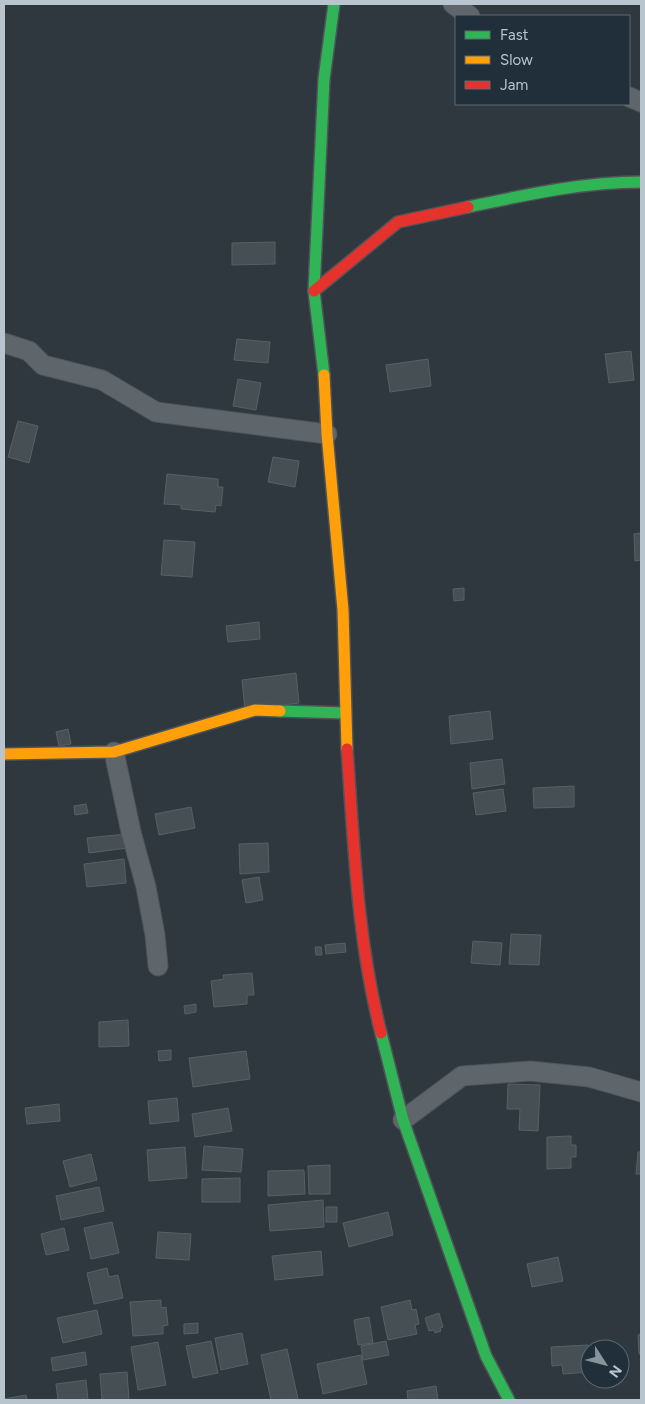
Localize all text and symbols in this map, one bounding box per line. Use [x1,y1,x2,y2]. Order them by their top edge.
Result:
legend [455,15,630,105]
text: Fast [500,26,529,44]
text: Slow [500,51,533,69]
text: Jam [500,76,528,94]
north arrow [580,1339,630,1389]
text: N [605,1362,625,1381]

